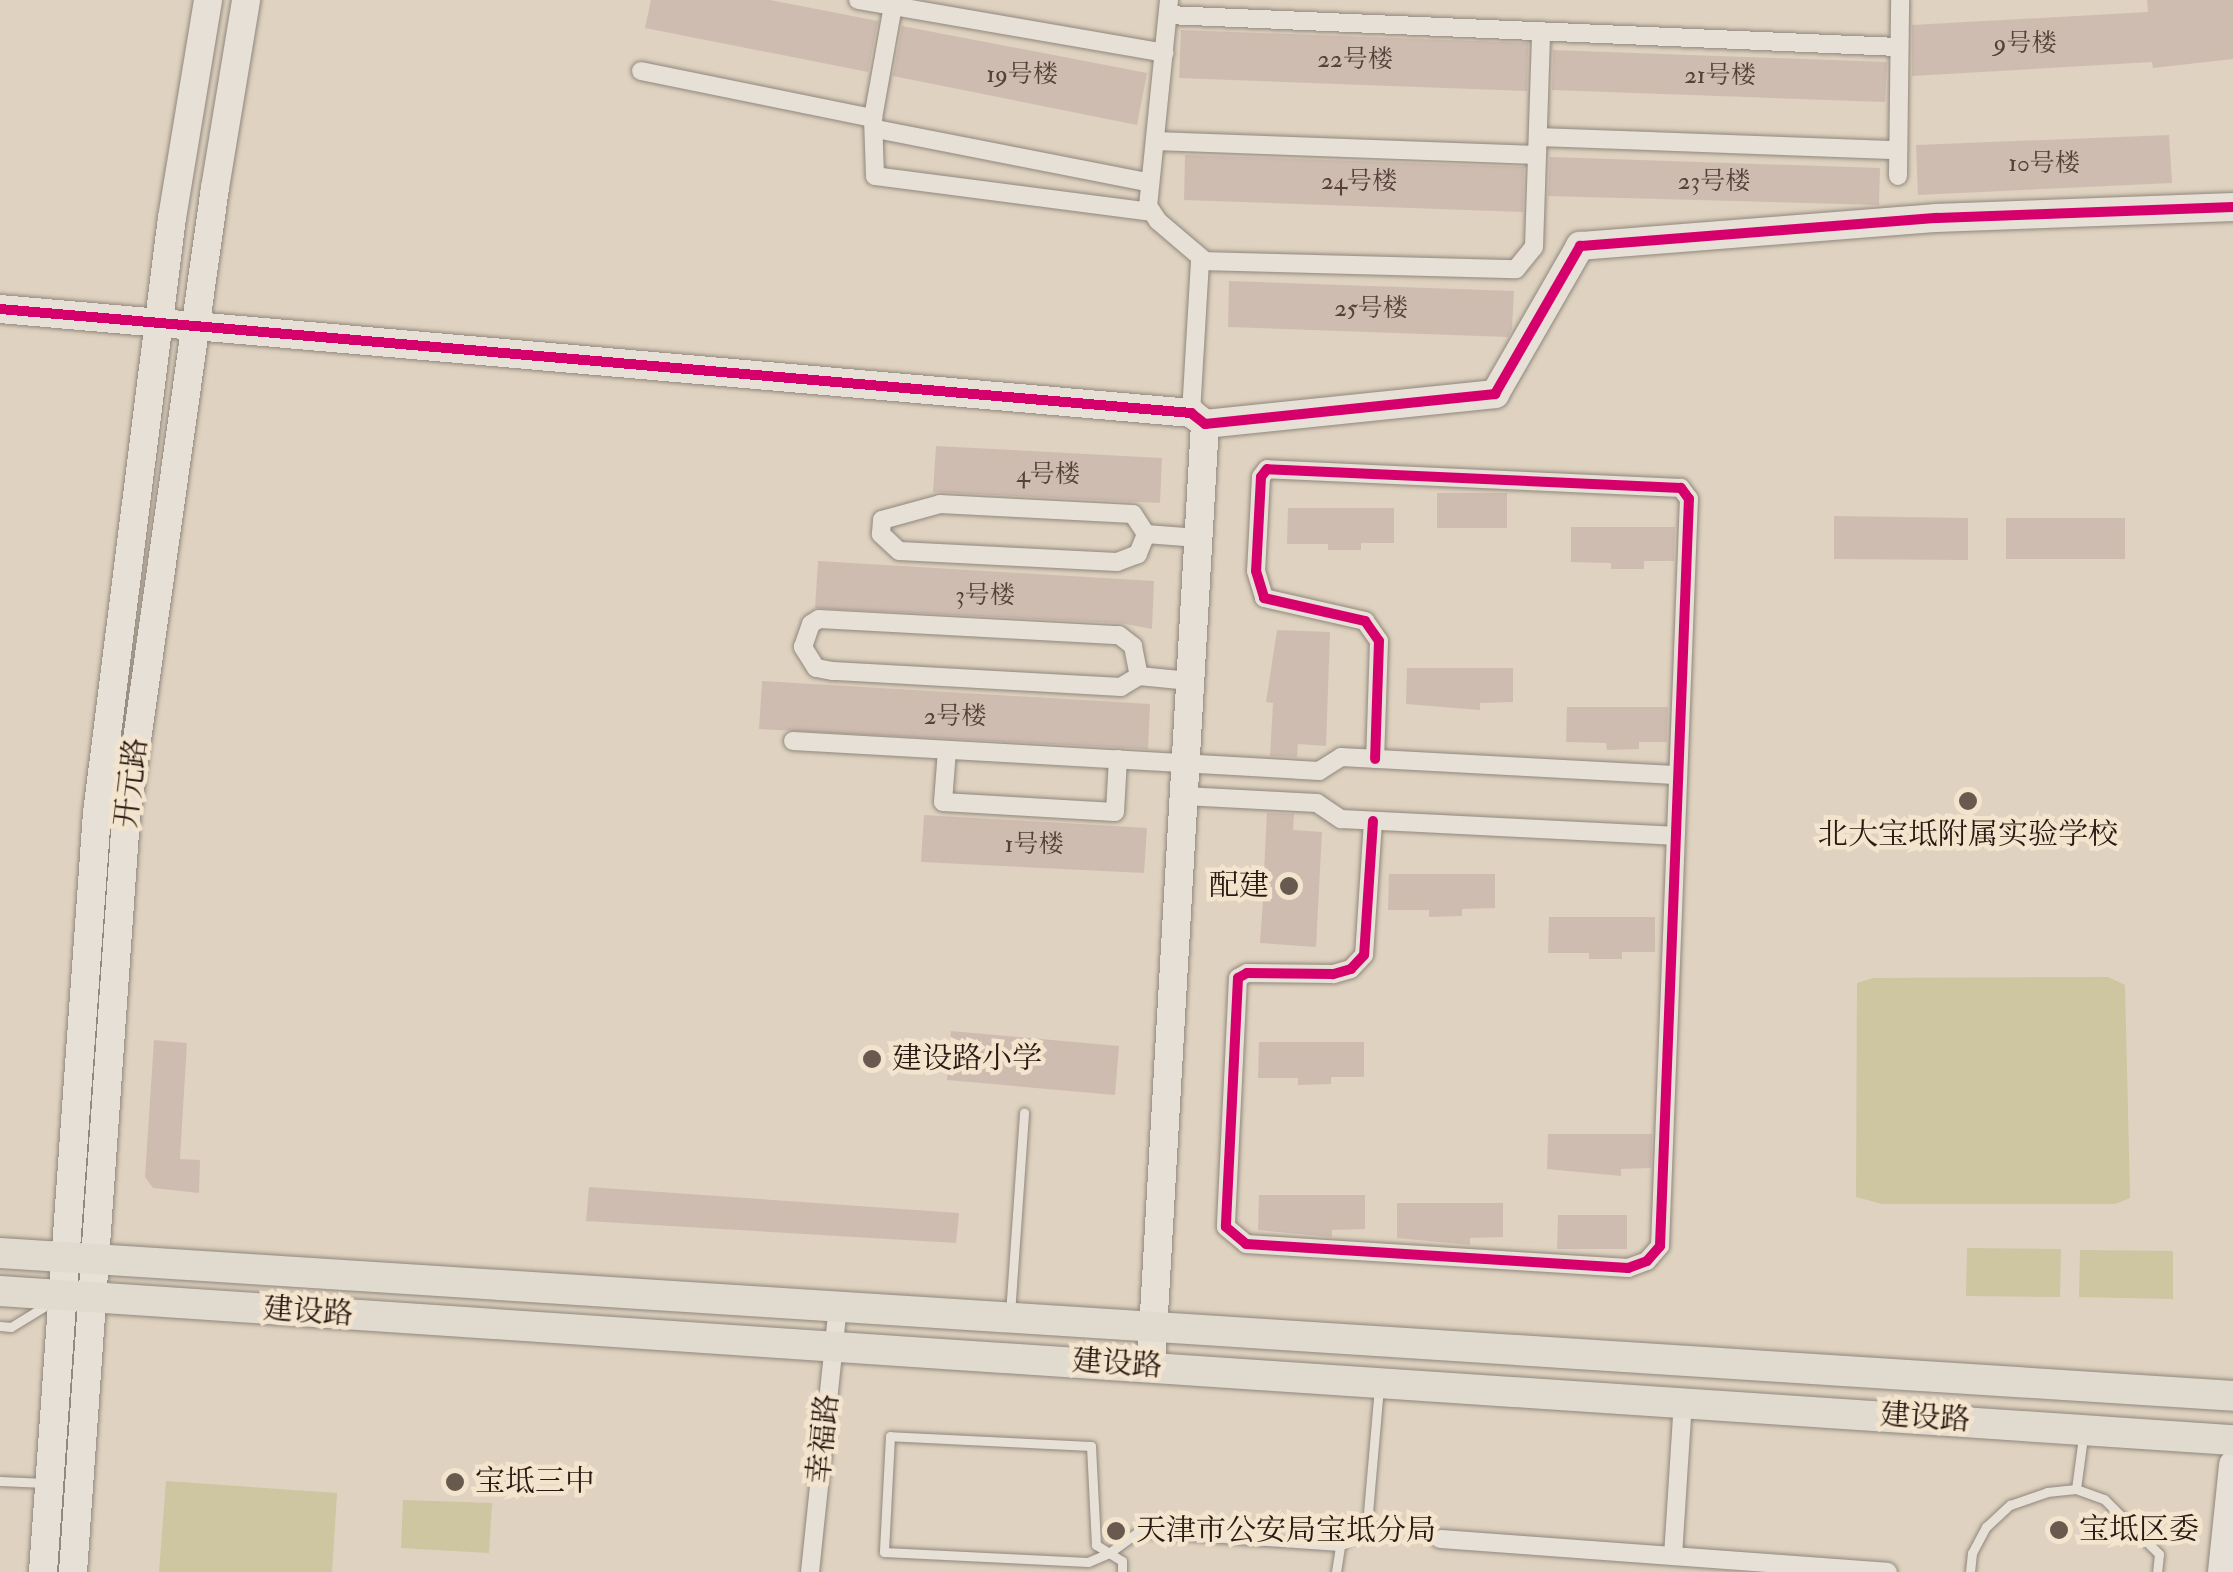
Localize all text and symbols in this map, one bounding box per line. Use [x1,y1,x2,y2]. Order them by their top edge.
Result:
house number: 9号楼 [1994,29,2056,59]
house number: 22号楼 [1317,45,1393,75]
house number: 19号楼 [986,60,1058,90]
house number: 21号楼 [1684,61,1756,91]
house number: 10号楼 [2008,149,2080,179]
house number: 24号楼 [1321,167,1397,197]
house number: 23号楼 [1678,167,1750,197]
house number: 25号楼 [1334,294,1408,324]
house number: 4号楼 [1016,460,1080,490]
house number: 3号楼 [955,581,1015,611]
house number: 2号楼 [924,702,986,732]
street label: 开元路 [109,736,155,830]
marker: 北大宝坻附属实验学校 [1957,790,1979,812]
place label: 北大宝坻附属实验学校 [1818,817,2118,853]
house number: 1号楼 [1005,830,1063,860]
place label: 配建 [1209,868,1269,904]
marker: 配建 [1278,875,1300,897]
place label: 建设路小学 [892,1041,1042,1077]
marker: 建设路小学 [861,1048,883,1070]
street label: 建设路 [262,1291,354,1333]
street label: 建设路 [1071,1343,1163,1385]
street label: 幸福路 [801,1392,847,1486]
street label: 建设路 [1879,1397,1971,1439]
place label: 宝坻三中 [475,1464,595,1500]
marker: 宝坻三中 [444,1471,466,1493]
place label: 宝坻区委 [2079,1512,2199,1548]
place label: 天津市公安局宝坻分局 [1136,1513,1436,1549]
marker: 宝坻区委 [2048,1519,2070,1541]
marker: 天津市公安局宝坻分局 [1105,1520,1127,1542]

